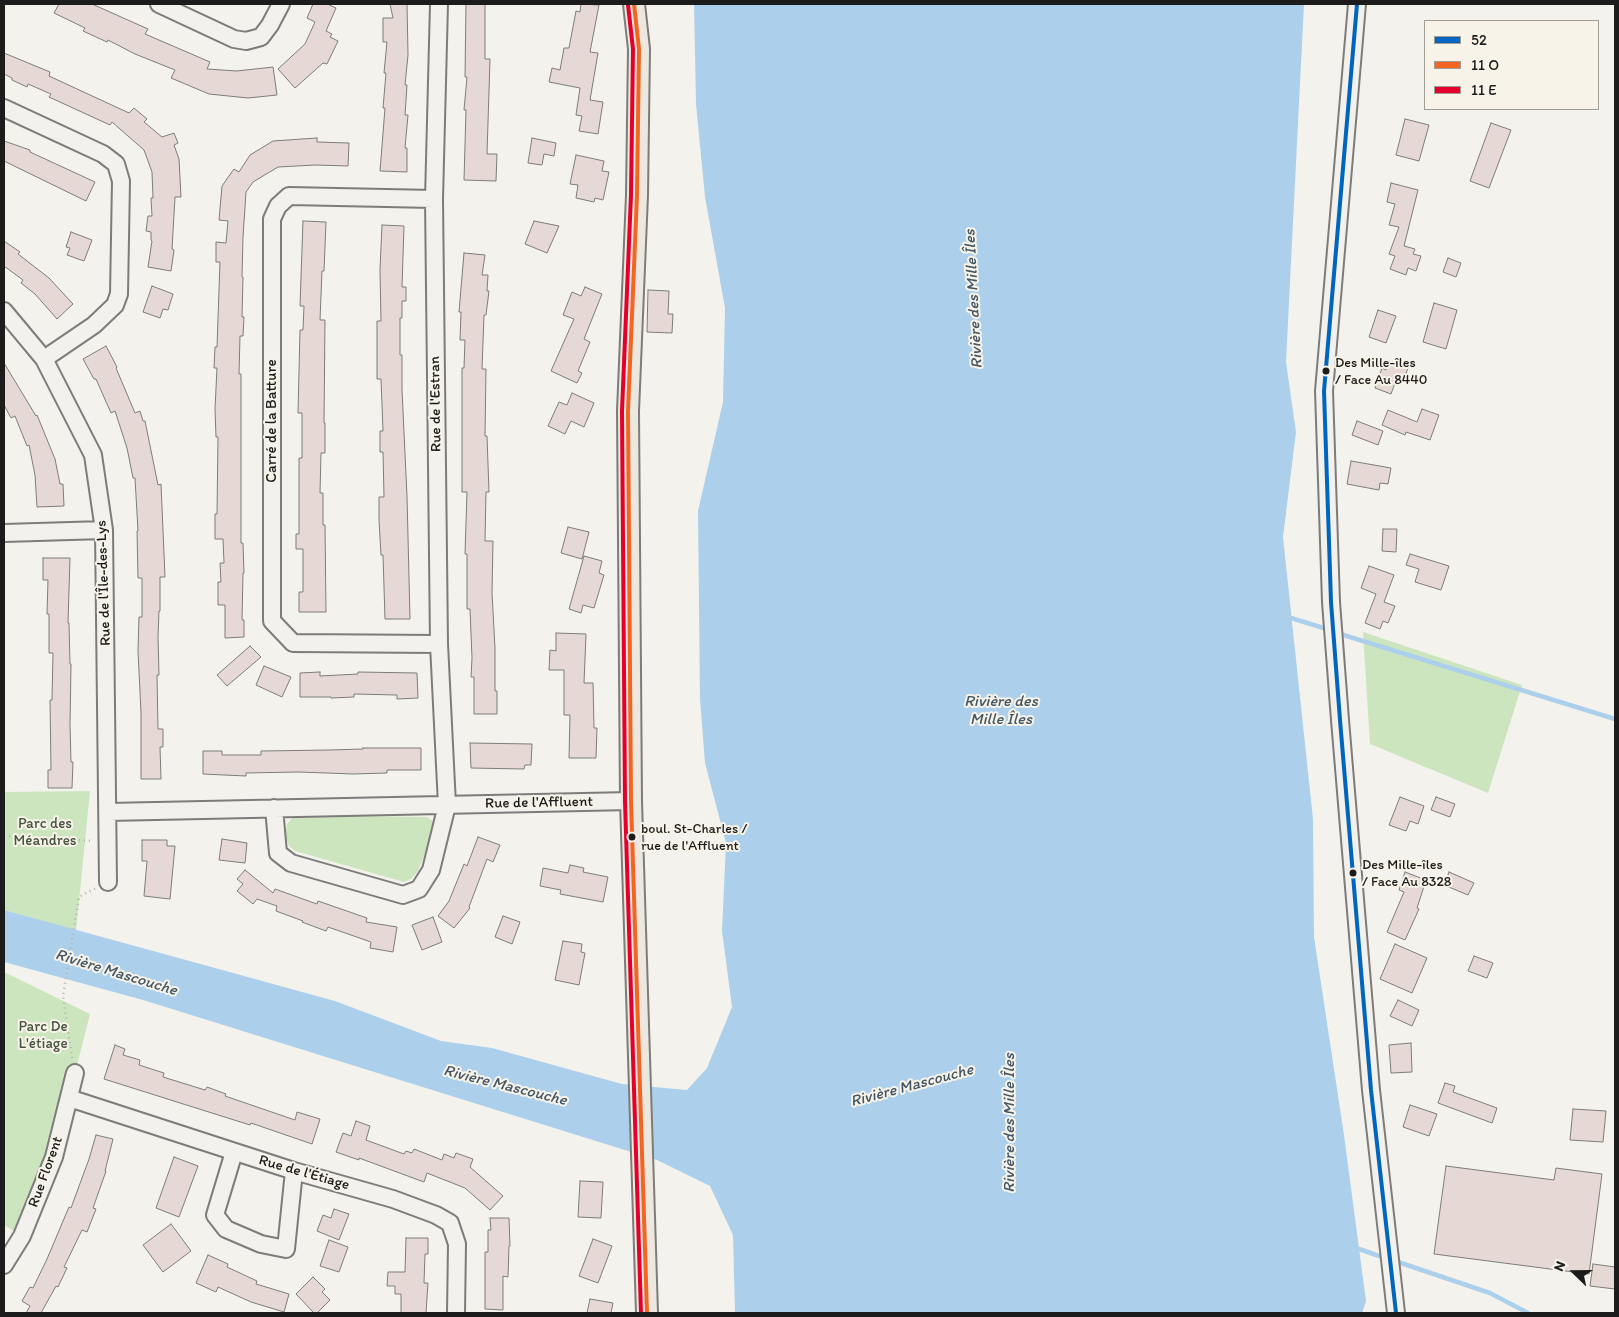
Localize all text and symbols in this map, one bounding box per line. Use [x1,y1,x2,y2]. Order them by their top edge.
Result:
legend [1424,20,1599,110]
text: 52 [1471,31,1487,49]
text: 11 O [1471,56,1499,74]
text: 11 E [1471,81,1497,99]
water label: Rivière des Mille Îles [961,229,987,369]
place label: Des Mille-îles / Face Au 8440 [1335,355,1427,388]
street label: Rue de l'Estran [426,356,446,452]
street label: Carré de la Batture [263,359,281,483]
marker: Des Mille-îles / Face Au 8440 [1321,366,1331,376]
street label: Rue de l'Île-des-Lys [93,520,115,646]
water label: Rivière des Mille Îles [964,692,1038,730]
street label: Rue de l'Affluent [485,793,593,813]
park label: Parc des Méandres [14,815,76,850]
place label: boul. St-Charles / rue de l'Affluent [641,821,747,854]
marker: boul. St-Charles / rue de l'Affluent [627,832,637,842]
place label: Des Mille-îles / Face Au 8328 [1362,857,1451,890]
marker: Des Mille-îles / Face Au 8328 [1348,868,1358,878]
water label: Rivière Mascouche [53,945,179,1001]
park label: Parc De L'étiage [18,1018,68,1053]
water label: Rivière des Mille Îles [1000,1053,1020,1193]
water label: Rivière Mascouche [849,1060,975,1112]
water label: Rivière Mascouche [441,1061,569,1111]
street label: Rue Florent [25,1134,67,1210]
street label: Rue de l'Étiage [256,1151,352,1195]
north arrow [1549,1247,1599,1297]
text: N [1550,1259,1569,1274]

